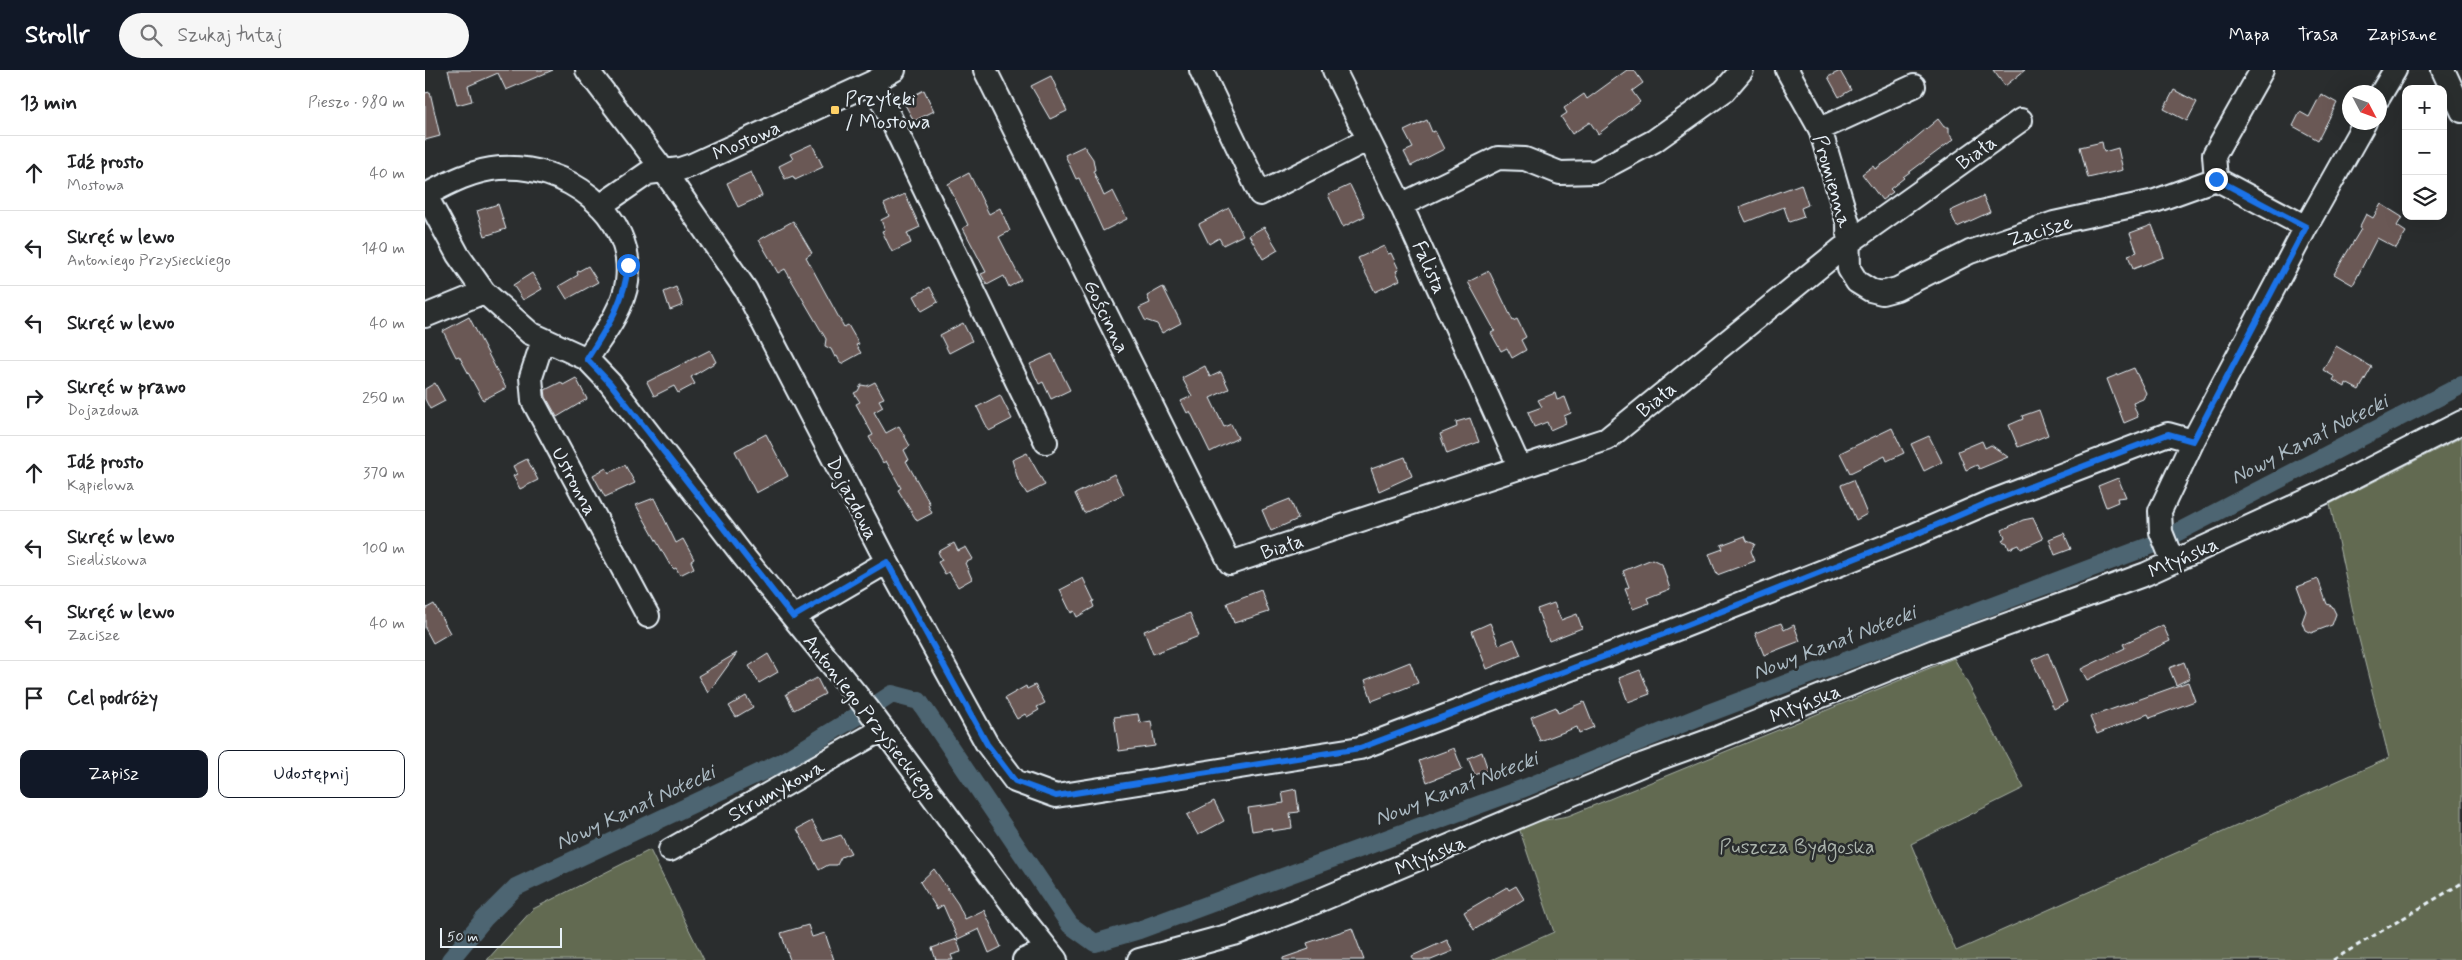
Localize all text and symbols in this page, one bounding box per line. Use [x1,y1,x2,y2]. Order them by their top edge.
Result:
search box [119,13,469,58]
text: Strollr [25,20,89,51]
icon: search [137,21,165,49]
text: Szukaj tutaj [177,23,283,48]
text: Mapa [2229,23,2270,47]
text: Trasa [2298,23,2338,47]
text: Zapisane [2366,23,2437,47]
north arrow [2342,85,2387,130]
map controls [2402,85,2447,220]
button: + [2402,85,2447,130]
place label: Przyłęki / Mostowa [845,86,931,136]
text: 13 min [20,89,77,117]
text: Pieszo · 980 m [308,92,405,113]
marker: Przyłęki / Mostowa [829,104,841,116]
street label: Mostowa [708,115,785,168]
street label: Biała [1951,129,2003,177]
button: − [2402,130,2447,175]
street label: Promienna [1805,132,1858,232]
text: Idź prosto [67,150,144,175]
icon: ahead [20,159,48,187]
text: 40 m [369,163,405,184]
route end [2205,168,2228,191]
text: Mostowa [67,175,124,196]
button: layers [2402,175,2447,220]
street label: Zacisze [2005,209,2076,254]
text: Skręć w lewo [67,225,175,250]
icon: left [20,234,48,262]
street label: Falista [1405,237,1452,298]
text: 140 m [361,238,405,259]
text: Antoniego Przysieckiego [67,250,231,271]
route start [617,254,640,277]
street label: Gościnna [1076,275,1135,358]
icon: left [20,309,48,337]
text: Skręć w lewo [67,311,175,336]
text: 40 m [369,313,405,334]
text: Skręć w prawo [67,375,186,400]
street label: Biała [1631,376,1683,425]
icon: right [20,384,48,412]
water label: Nowy Kanał Notecki [2226,387,2396,492]
text: 250 m [362,388,405,409]
text: Dojazdowa [67,400,139,421]
street label: Ustronna [544,443,603,521]
text: Idź prosto [67,450,144,475]
street label: Dojazdowa [819,452,884,545]
icon: ahead [20,459,48,487]
text: 370 m [363,463,405,484]
text: Kąpielowa [67,475,134,496]
text: Skręć w lewo [67,525,175,550]
street label: Biała [1257,528,1308,567]
street label: Młyńska [2144,531,2223,586]
icon: left [20,534,48,562]
text: 100 m [362,538,405,559]
text: Siedliskowa [67,550,147,571]
water label: Nowy Kanał Notecki [1749,598,1923,687]
text: Skręć w lewo [67,600,175,625]
icon: left [20,609,48,637]
text: 40 m [369,613,405,634]
text: Zacisze [67,625,120,646]
street label: Antoniego Przysieckiego [795,629,943,808]
street label: Młyńska [1766,678,1845,731]
icon: arrive [20,684,48,712]
text: Cel podróży [67,686,158,711]
water label: Nowy Kanał Notecki [1371,744,1545,833]
button: Zapisz [20,750,208,798]
button: Udostępnij [218,750,405,798]
street label: Strumykowa [724,753,831,829]
water label: Nowy Kanał Notecki [551,757,723,857]
street label: Młyńska [1391,829,1470,883]
park label: Puszcza Bydgoska [1719,834,1875,862]
scale bar [440,925,563,948]
text: 50 m [447,928,478,946]

